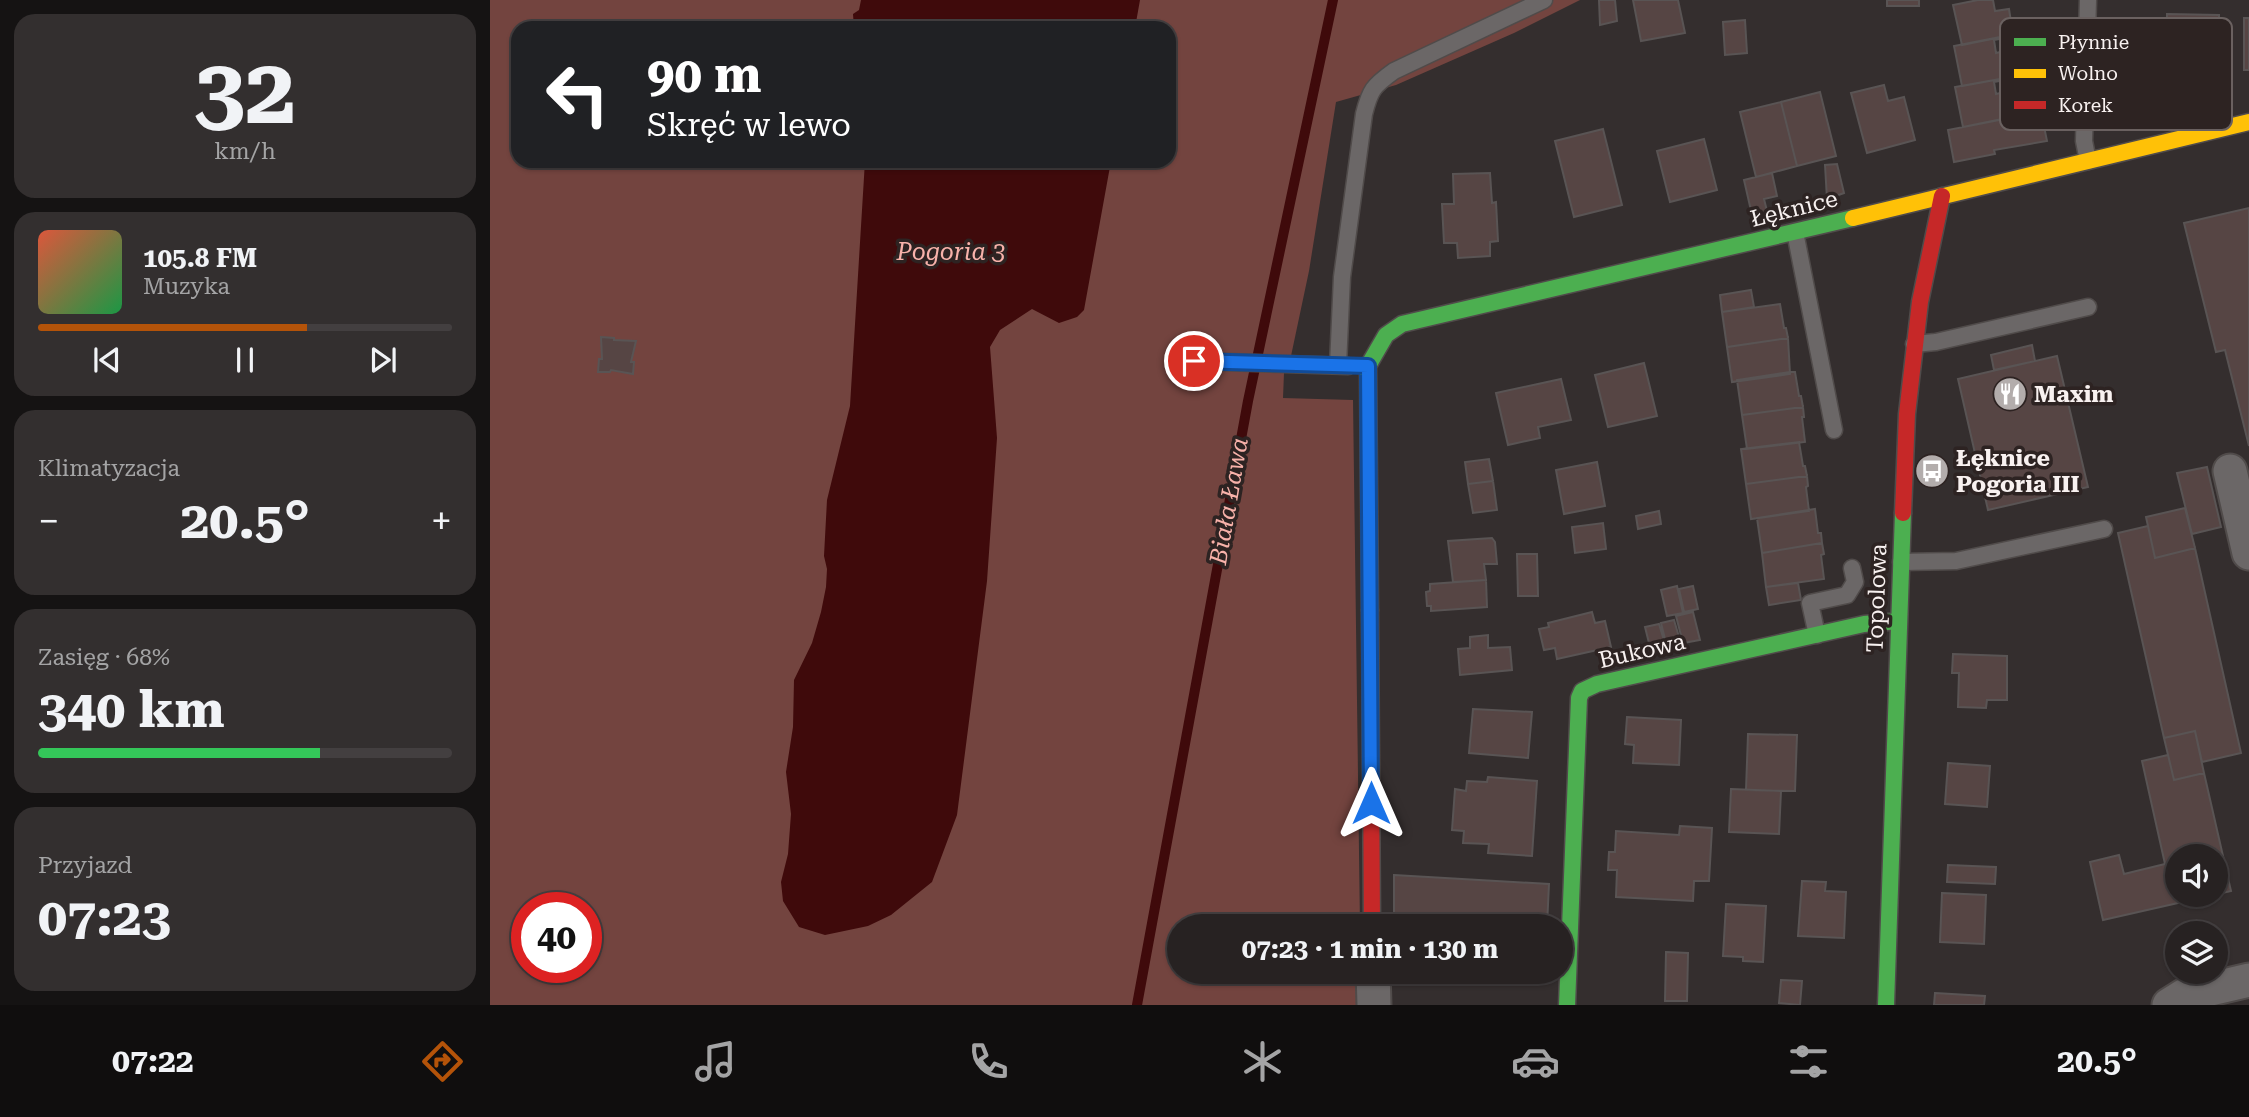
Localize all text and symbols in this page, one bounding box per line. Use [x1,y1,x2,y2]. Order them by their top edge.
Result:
legend [2000,18,2232,130]
text: Płynnie [2058,31,2129,54]
text: 32 [194,39,296,145]
text: 90 m [647,47,762,104]
icon: left [532,49,623,140]
text: Wolno [2058,62,2118,85]
text: Korek [2058,94,2113,117]
text: Skręć w lewo [647,106,851,144]
text: km/h [214,138,276,165]
street label: Łęknice [1748,185,1840,233]
water label: Pogoria 3 [896,238,1005,266]
text: 105.8 FM [143,243,257,273]
text: Muzyka [143,273,230,300]
pin [1164,331,1224,391]
icon: previous [88,341,126,379]
icon: pause [226,341,264,379]
icon: next [364,341,402,379]
icon: arrive [1175,342,1213,380]
restaurant icon: Maxim [1991,375,2029,413]
place label: Maxim [2034,381,2113,408]
water label: Biała Ława [1204,435,1254,568]
place label: Łęknice Pogoria III [1956,445,2080,498]
bus stop icon: Łęknice Pogoria III [1913,452,1951,490]
text: Klimatyzacja [38,455,180,482]
text: 20.5° [180,490,310,551]
text: − [38,499,59,543]
text: + [431,499,452,543]
street label: Topolowa [1862,542,1892,653]
street label: Bukowa [1596,628,1689,674]
text: Zasięg · 68% [38,644,170,671]
text: 340 km [38,679,225,740]
position arrow [1334,766,1408,840]
map controls [2165,844,2228,984]
button: sound [2165,844,2228,907]
text: Przyjazd [38,852,132,879]
text: 07:23 [38,887,171,948]
speed limit sign: 40 [511,892,602,983]
button: layers [2165,921,2228,984]
text: 07:23 · 1 min · 130 m [1242,934,1498,964]
icon: directions [418,1037,467,1086]
icon: music [691,1037,740,1086]
icon: phone [964,1037,1013,1086]
icon: climate [1238,1037,1287,1086]
icon: car [1511,1037,1560,1086]
icon: filters [1784,1037,1833,1086]
text: 07:22 [112,1042,194,1080]
text: 20.5° [2057,1042,2137,1080]

